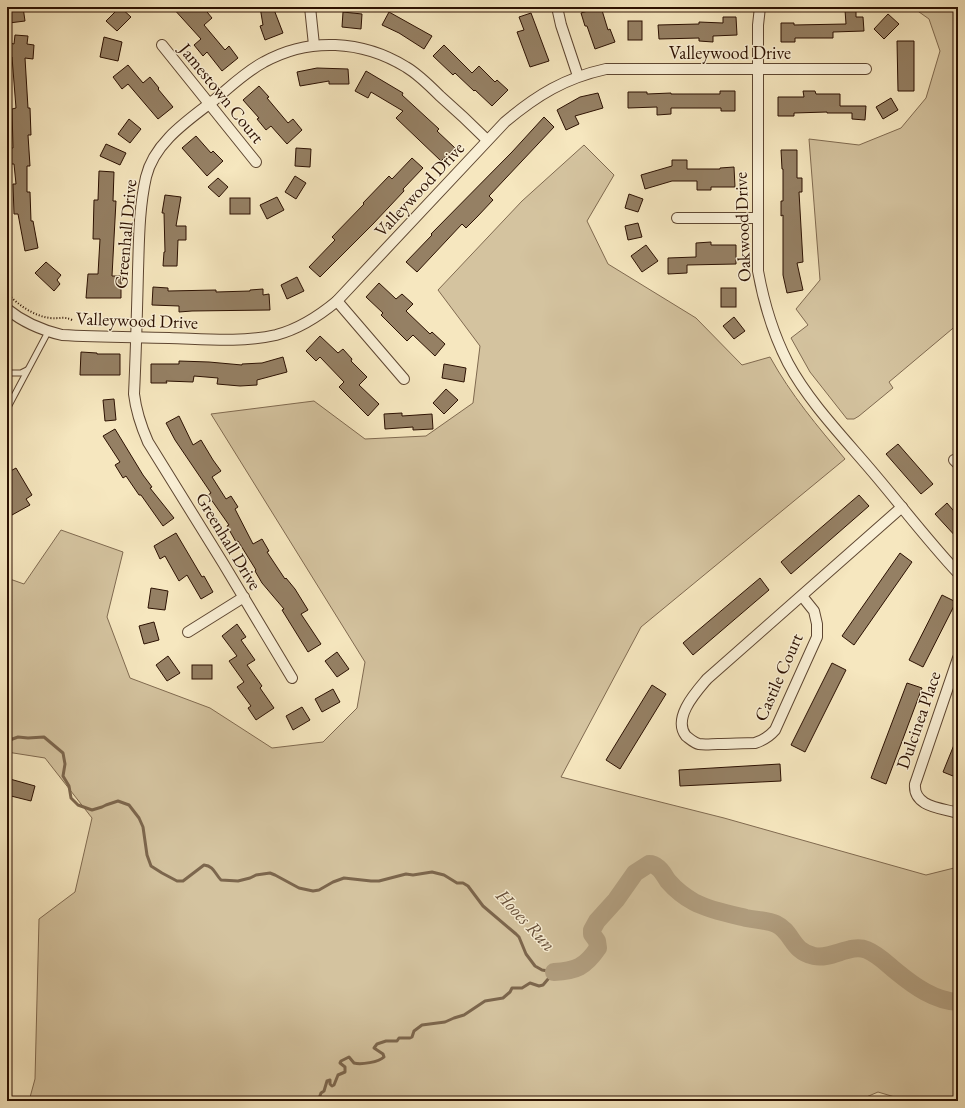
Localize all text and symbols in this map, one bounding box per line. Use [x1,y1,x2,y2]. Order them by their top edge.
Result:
street label: Jamestown Court [173,37,270,148]
street label: Valleywood Drive [669,41,791,64]
street label: Valleywood Drive [369,137,469,241]
street label: Oakwood Drive [729,172,755,282]
street label: Greenhall Drive [109,178,141,290]
street label: Valleywood Drive [76,306,198,334]
street label: Greenhall Drive [191,488,267,594]
street label: Castile Court [748,629,808,724]
street label: Dulcinea Place [891,668,945,772]
water label: Hooes Run [490,883,561,957]

